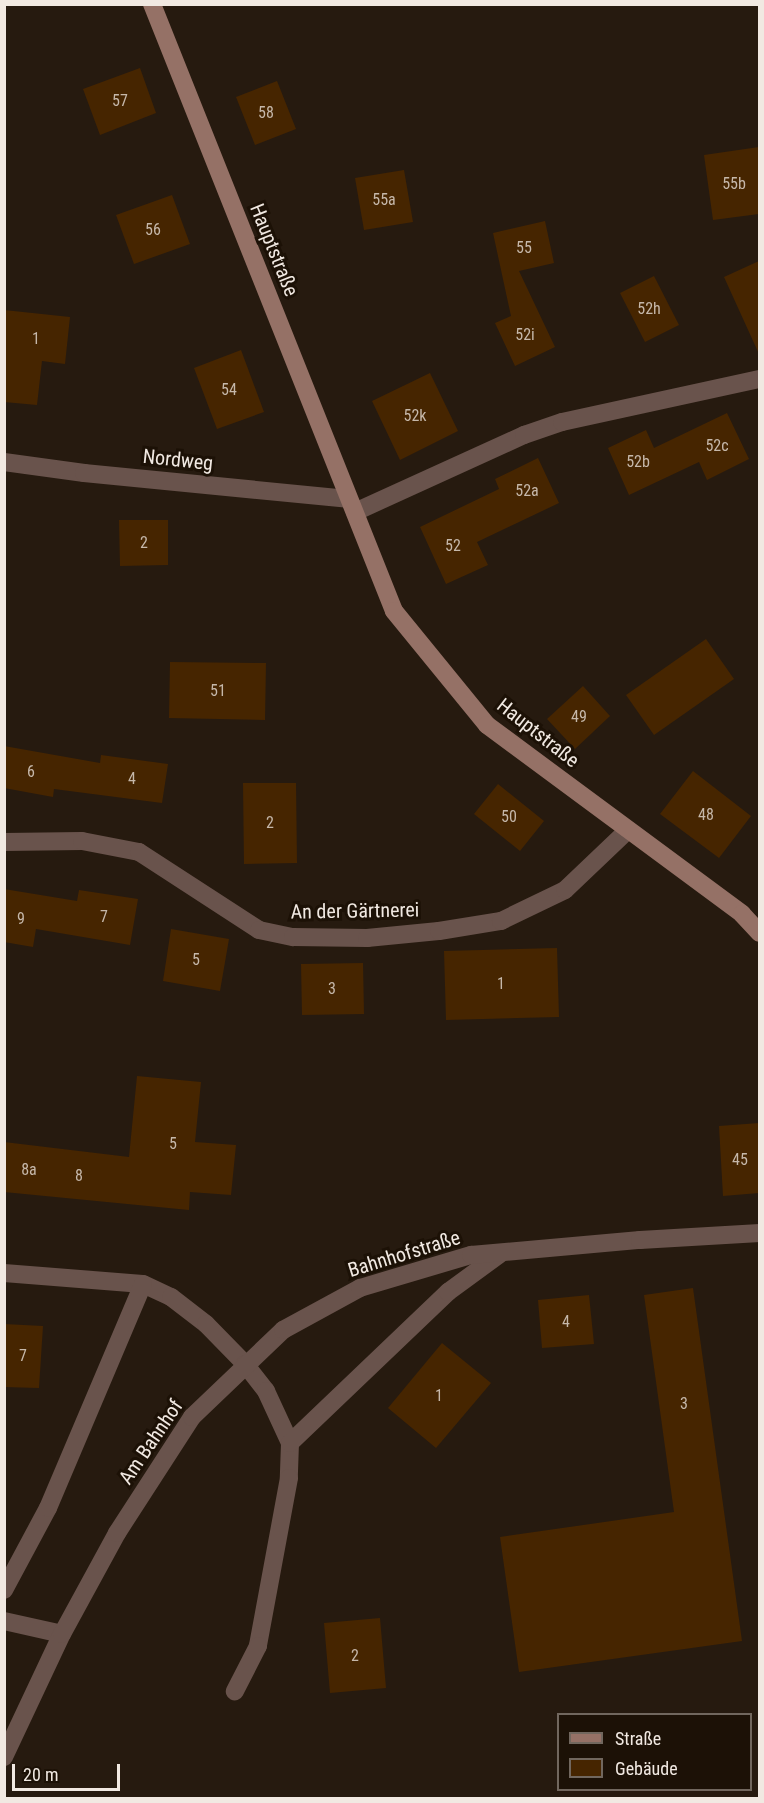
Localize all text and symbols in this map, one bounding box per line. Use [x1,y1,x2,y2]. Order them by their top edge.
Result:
house number: 57 [112,91,128,111]
house number: 58 [258,103,274,123]
house number: 55b [722,174,746,194]
house number: 55a [372,190,396,210]
street label: Hauptstraße [245,200,303,300]
house number: 56 [145,220,161,240]
house number: 55 [516,238,532,258]
house number: 52h [637,299,661,319]
house number: 52i [515,325,535,345]
house number: 1 [32,329,40,349]
house number: 54 [221,380,237,400]
house number: 52k [403,406,427,426]
house number: 52c [705,436,729,456]
street label: Nordweg [142,444,214,476]
house number: 52b [626,452,650,472]
house number: 52a [515,481,539,501]
house number: 2 [140,533,148,553]
house number: 52 [445,536,461,556]
house number: 51 [210,681,226,701]
street label: Hauptstraße [492,694,584,772]
house number: 49 [571,707,587,727]
house number: 6 [27,762,35,782]
house number: 4 [128,769,136,789]
house number: 48 [698,805,714,825]
house number: 50 [501,807,517,827]
house number: 2 [266,813,274,833]
street label: An der Gärtnerei [290,898,420,924]
house number: 7 [100,907,108,927]
house number: 9 [17,909,25,929]
house number: 5 [192,950,200,970]
house number: 1 [497,974,505,994]
house number: 3 [328,979,336,999]
house number: 5 [169,1134,177,1154]
house number: 45 [732,1150,748,1170]
house number: 8a [21,1160,37,1180]
house number: 8 [75,1166,83,1186]
street label: Bahnhofstraße [345,1226,463,1282]
house number: 4 [562,1312,570,1332]
house number: 7 [19,1346,27,1366]
house number: 1 [435,1386,443,1406]
house number: 3 [680,1394,688,1414]
street label: Am Bahnhof [114,1395,188,1489]
house number: 2 [351,1646,359,1666]
legend [557,1713,752,1791]
text: Straße [615,1728,661,1749]
scale bar [15,1752,123,1790]
text: Gebäude [615,1758,678,1779]
text: 20 m [23,1764,58,1785]

